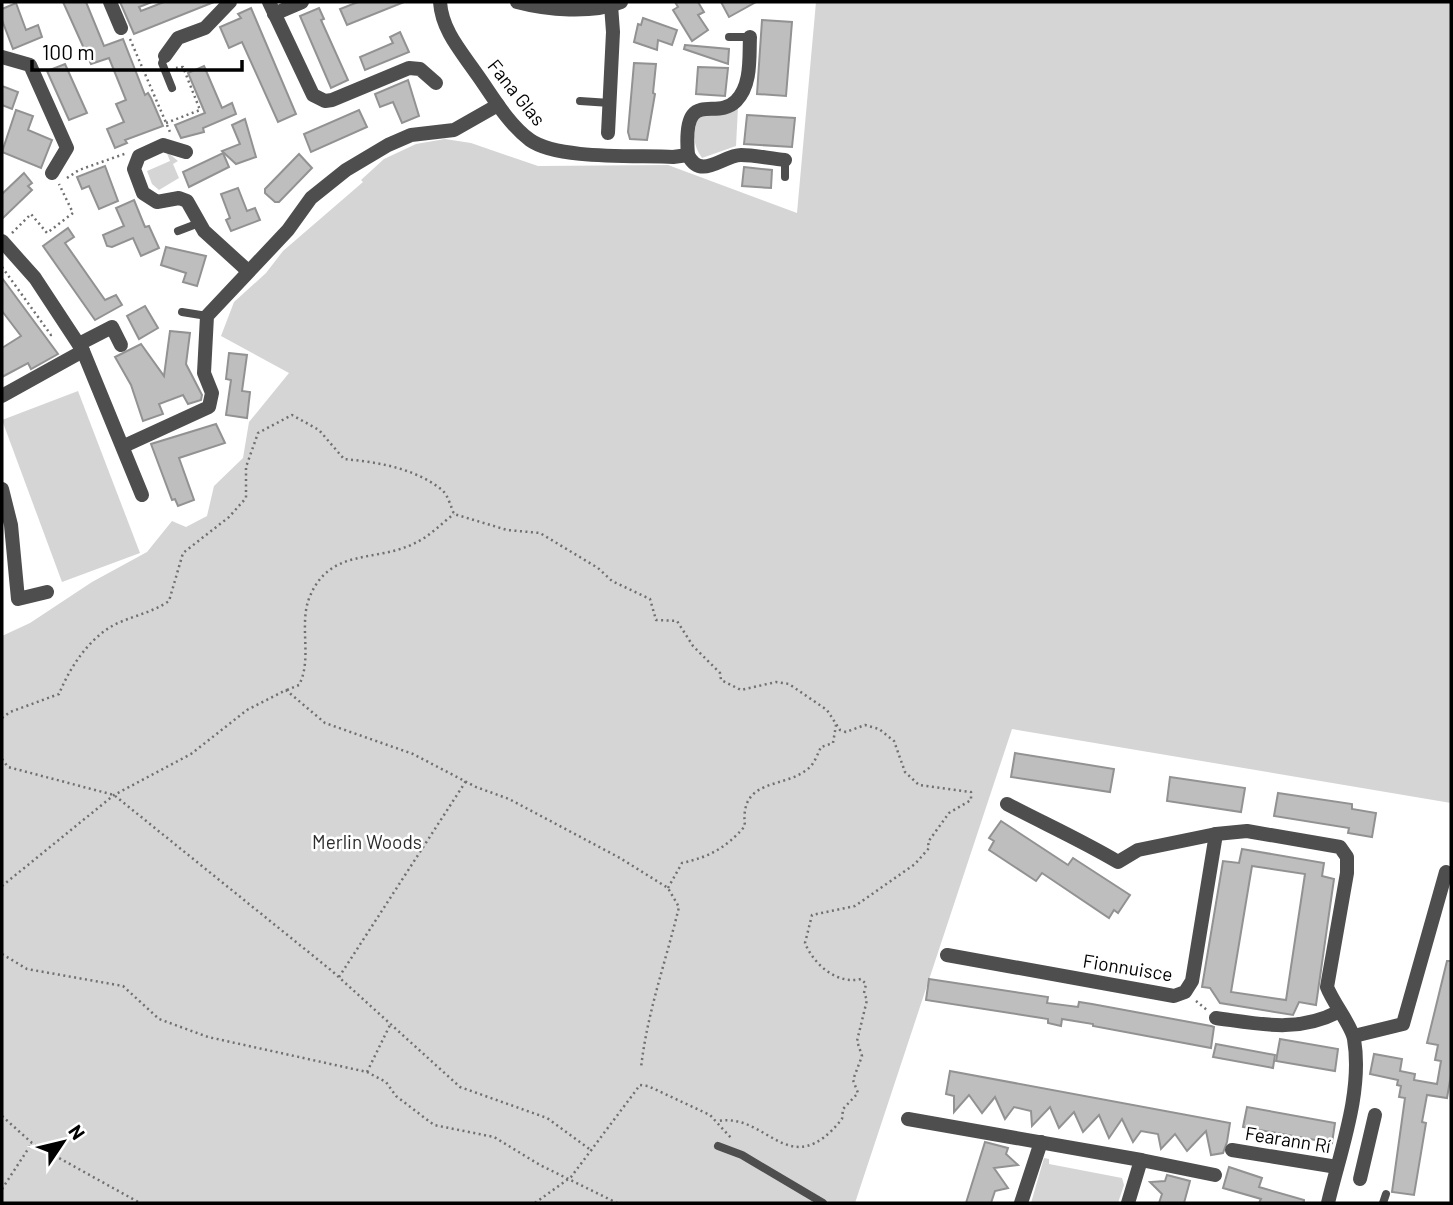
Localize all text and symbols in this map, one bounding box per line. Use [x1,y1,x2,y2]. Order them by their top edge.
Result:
scale bar [32,28,242,72]
text: 100 m [42,39,95,64]
street label: Fana Glas [483,54,551,130]
park label: Merlin Woods [312,830,422,853]
street label: Fionnuisce [1081,949,1175,985]
north arrow [28,1107,98,1177]
text: N [64,1120,90,1144]
street label: Fearann Rí [1244,1121,1332,1157]

